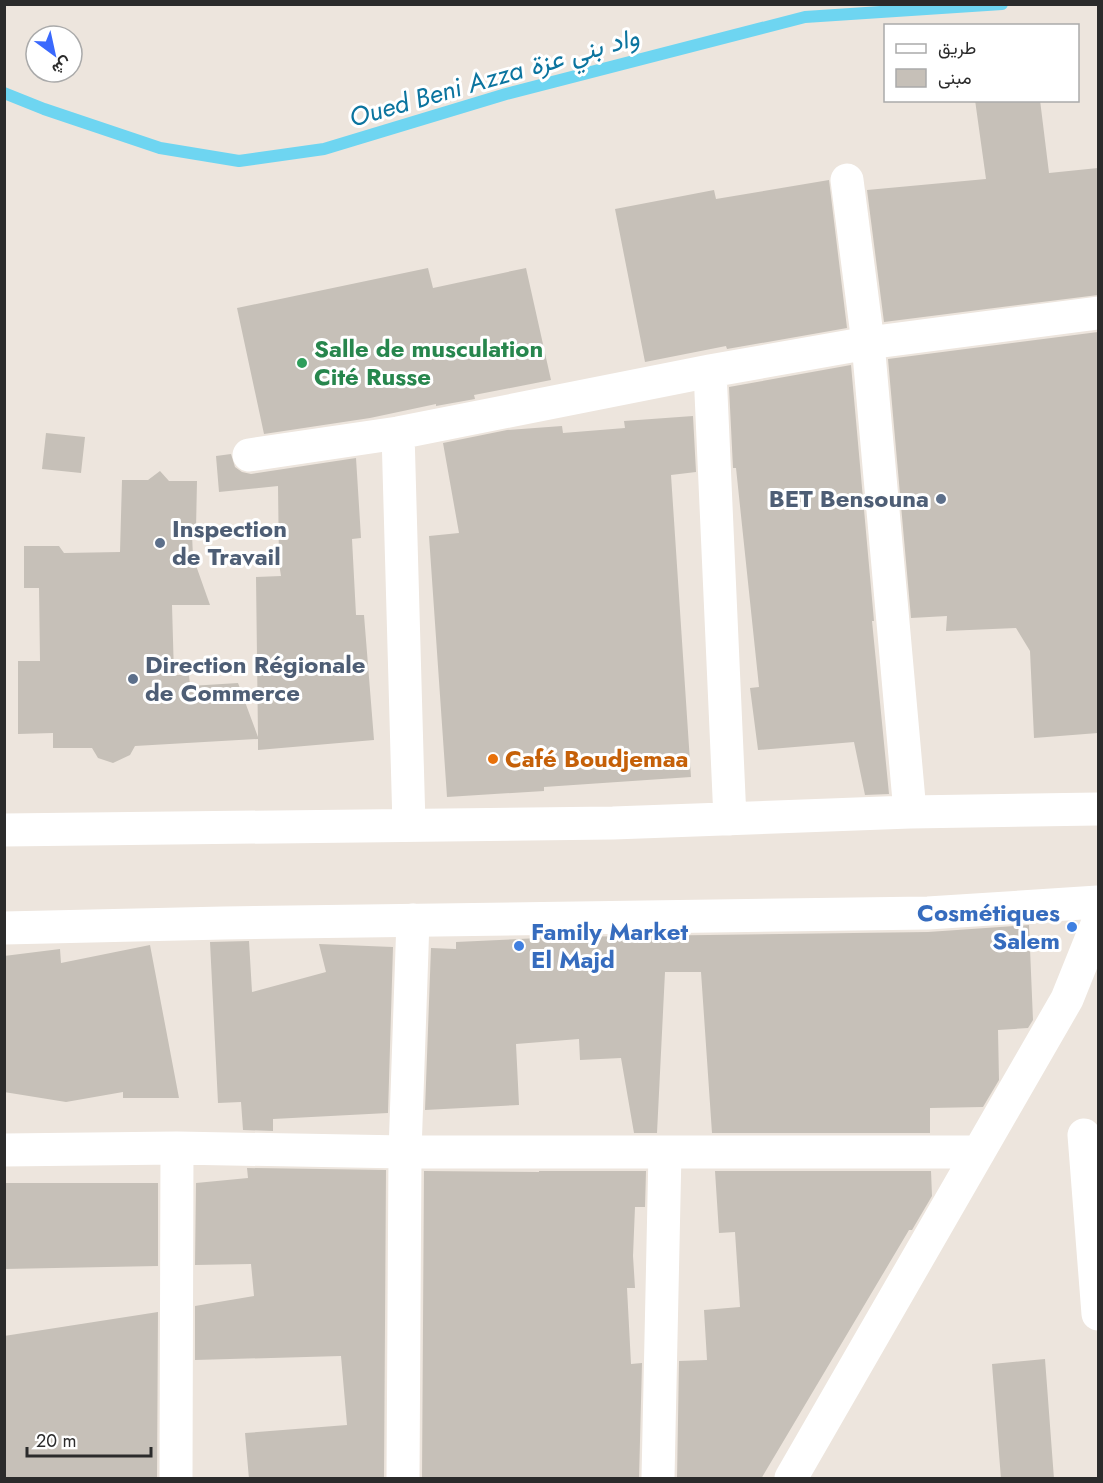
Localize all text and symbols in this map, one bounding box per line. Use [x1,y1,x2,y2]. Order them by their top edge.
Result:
water label: Oued Beni Azza واد بني عزة [345,17,644,139]
north arrow [24,24,84,84]
legend [884,24,1079,102]
text: طريق [938,35,976,61]
text: ش [48,51,76,81]
text: مبنى [938,65,972,91]
place label: Salle de musculation Cité Russe [314,331,543,394]
marker: Salle de musculation Cité Russe [295,356,309,370]
place label: BET Bensouna [769,481,929,516]
marker: BET Bensouna [934,492,948,506]
place label: Inspection de Travail [172,511,287,574]
marker: Inspection de Travail [153,536,167,550]
place label: Direction Régionale de Commerce [145,647,365,710]
marker: Direction Régionale de Commerce [126,672,140,686]
place label: Café Boudjemaa [505,741,689,776]
marker: Café Boudjemaa [486,752,500,766]
place label: Cosmétiques Salem [917,895,1060,958]
place label: Family Market El Majd [531,914,688,977]
marker: Cosmétiques Salem [1065,920,1079,934]
marker: Family Market El Majd [512,939,526,953]
scale bar [27,1420,152,1458]
text: 20 m [36,1428,76,1454]

